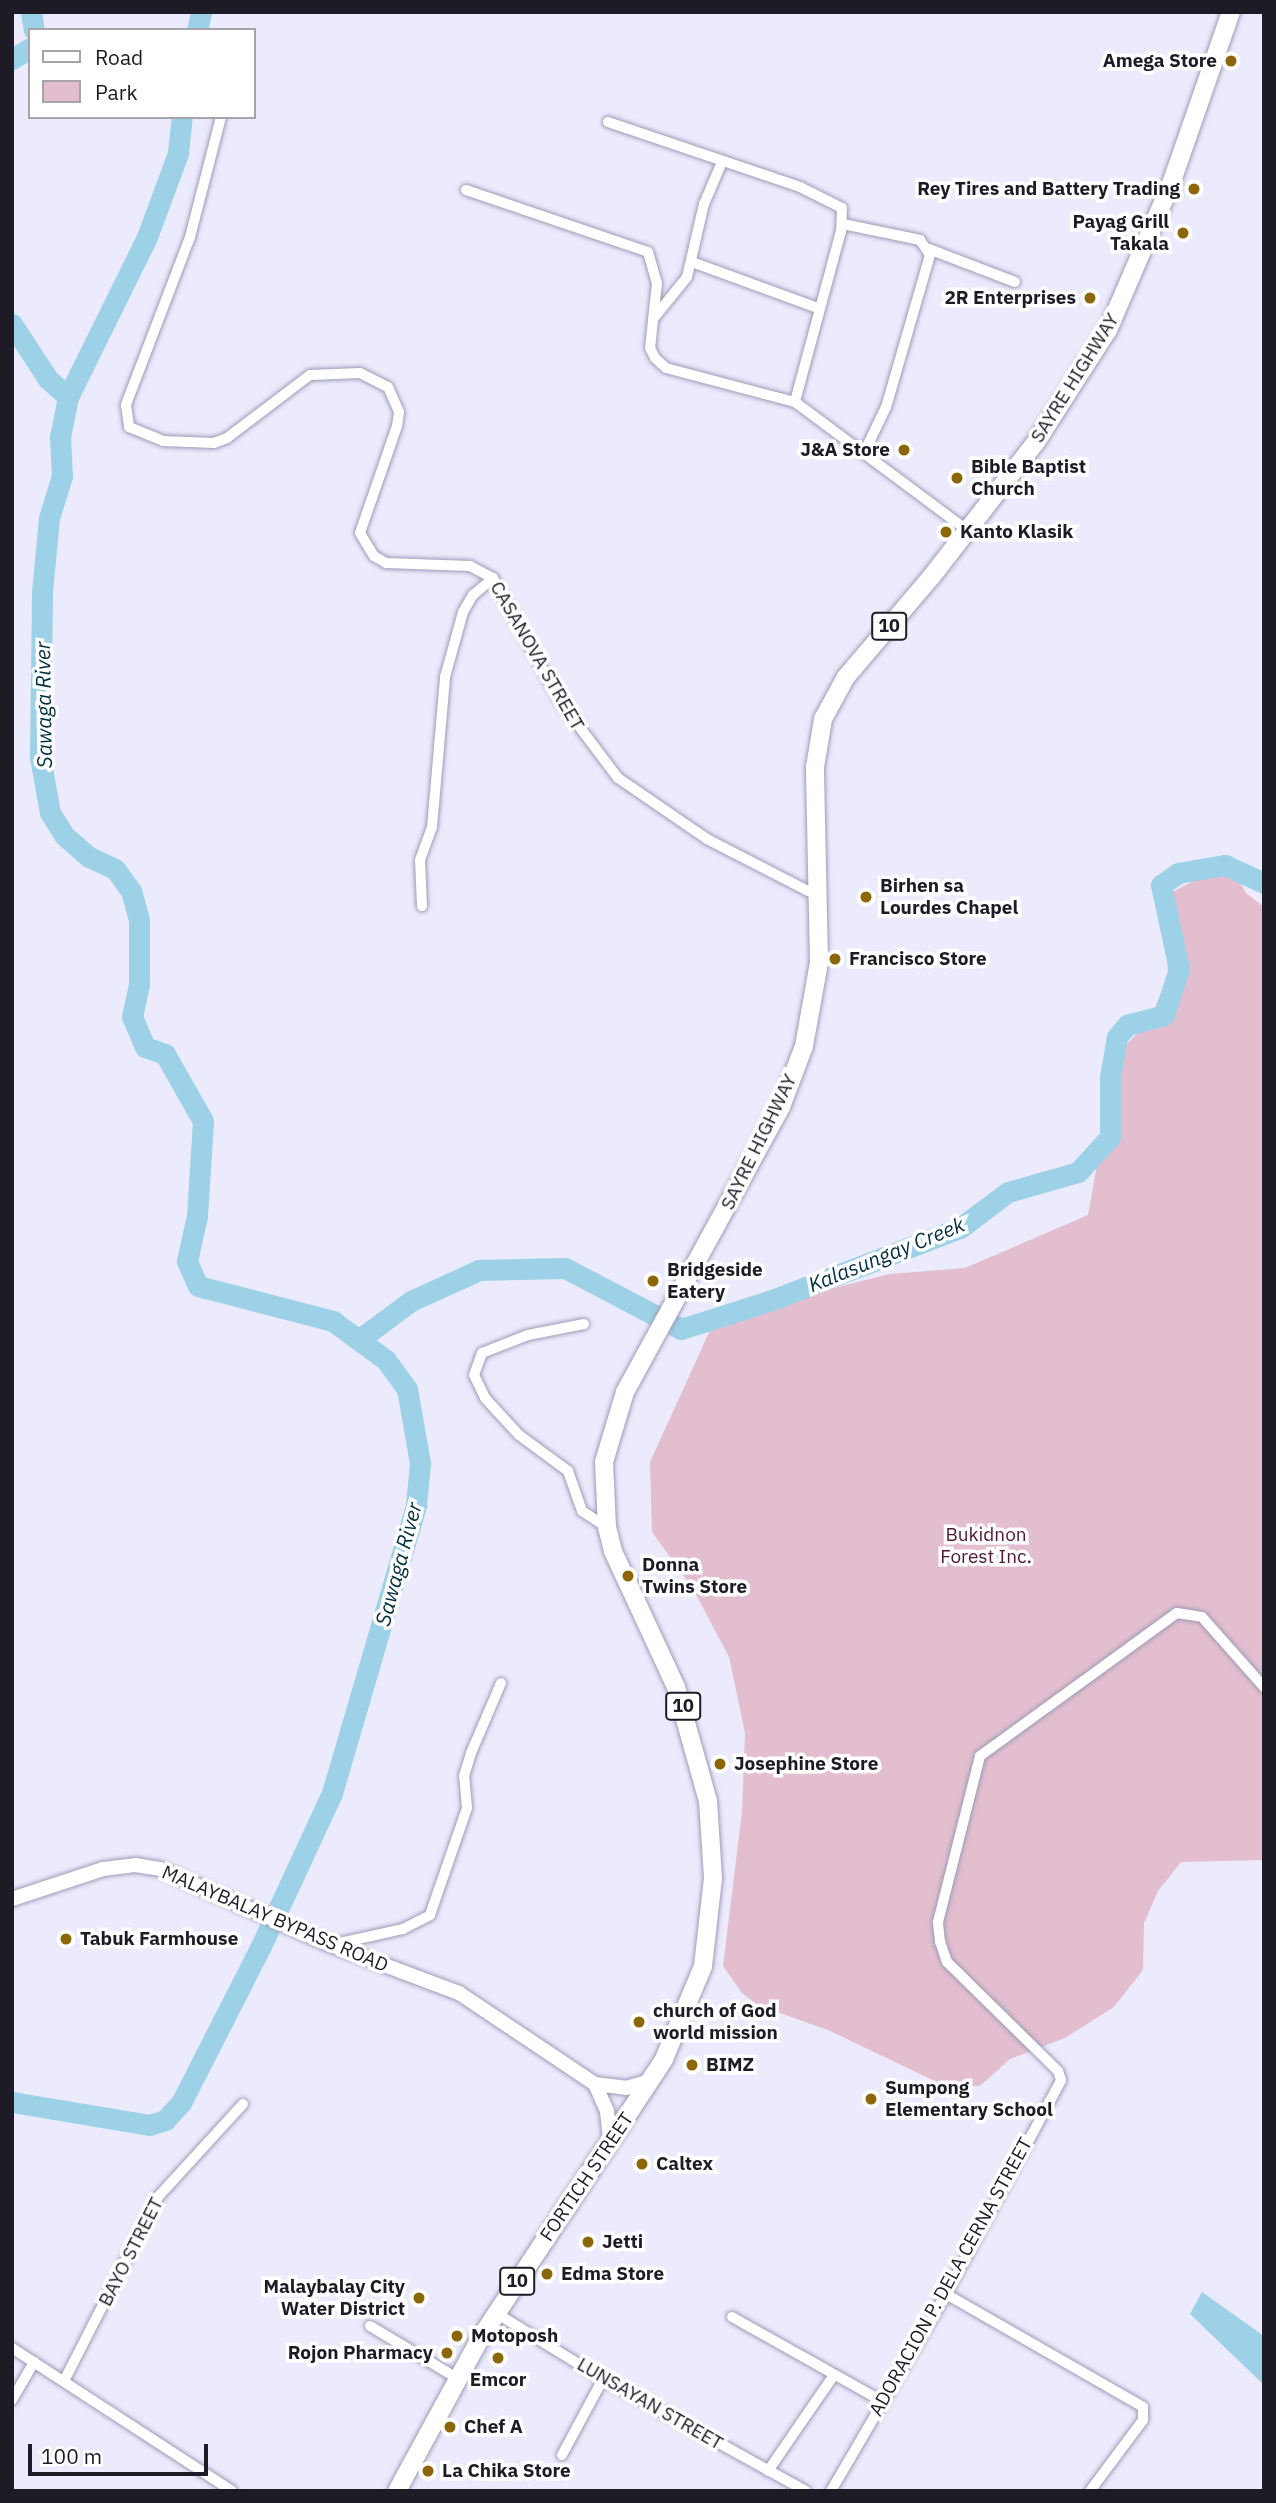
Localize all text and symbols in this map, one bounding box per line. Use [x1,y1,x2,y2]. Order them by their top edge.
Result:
legend [28,28,256,119]
text: Road [95,43,143,71]
place label: Amega Store [1103,50,1217,72]
marker: Amega Store [1223,53,1239,69]
text: Park [95,78,138,106]
place label: Rey Tires and Battery Trading [917,178,1180,200]
marker: Rey Tires and Battery Trading [1186,181,1202,197]
place label: Payag Grill Takala [1072,211,1169,255]
marker: Payag Grill Takala [1175,225,1191,241]
place label: 2R Enterprises [944,287,1076,309]
marker: 2R Enterprises [1082,290,1098,306]
street label: SAYRE HIGHWAY [1026,309,1124,447]
place label: J&A Store [800,439,890,461]
marker: J&A Store [896,442,912,458]
place label: Bible Baptist Church [971,456,1086,500]
marker: Bible Baptist Church [949,470,965,486]
place label: Kanto Klasik [960,521,1073,543]
marker: Kanto Klasik [938,524,954,540]
street label: CASANOVA STREET [485,577,589,735]
road number: 10 [870,612,908,640]
water label: Sawaga River [29,641,57,769]
place label: Birhen sa Lourdes Chapel [880,875,1018,919]
marker: Birhen sa Lourdes Chapel [858,889,874,905]
place label: Francisco Store [849,948,987,970]
marker: Francisco Store [827,951,843,967]
street label: SAYRE HIGHWAY [716,1070,802,1214]
water label: Kalasungay Creek [804,1211,968,1297]
place label: Bridgeside Eatery [667,1259,763,1303]
marker: Bridgeside Eatery [645,1273,661,1289]
water label: Sawaga River [369,1500,427,1628]
park label: Bukidnon Forest Inc. [940,1524,1032,1568]
place label: Donna Twins Store [642,1554,747,1598]
marker: Donna Twins Store [620,1568,636,1584]
road number: 10 [664,1692,702,1721]
place label: Josephine Store [734,1753,878,1775]
marker: Josephine Store [712,1756,728,1772]
street label: MALAYBALAY BYPASS ROAD [159,1861,391,1977]
place label: Tabuk Farmhouse [80,1928,238,1950]
marker: Tabuk Farmhouse [58,1931,74,1947]
place label: church of God world mission [653,2000,778,2044]
marker: church of God world mission [631,2014,647,2030]
place label: BIMZ [706,2054,754,2076]
marker: BIMZ [684,2057,700,2073]
place label: Sumpong Elementary School [885,2077,1053,2121]
marker: Sumpong Elementary School [863,2091,879,2107]
street label: FORTICH STREET [536,2108,638,2246]
street label: ADORACION P. DELA CERNA STREET [865,2134,1037,2420]
place label: Caltex [656,2153,713,2175]
marker: Caltex [634,2156,650,2172]
street label: BAYO STREET [94,2194,168,2310]
place label: Jetti [602,2231,643,2253]
marker: Jetti [580,2234,596,2250]
place label: Edma Store [561,2263,664,2285]
road number: 10 [498,2266,536,2295]
marker: Edma Store [539,2266,555,2282]
place label: Malaybalay City Water District [263,2276,405,2320]
marker: Malaybalay City Water District [411,2290,427,2306]
place label: Motoposh [471,2325,558,2347]
marker: Motoposh [449,2328,465,2344]
place label: Rojon Pharmacy [288,2342,433,2364]
marker: Rojon Pharmacy [439,2345,455,2361]
marker: Emcor [490,2350,506,2366]
street label: LUNSAYAN STREET [573,2353,727,2455]
place label: Emcor [470,2369,526,2391]
place label: Chef A [464,2416,523,2438]
marker: Chef A [442,2419,458,2435]
scale bar [32,2430,212,2474]
text: 100 m [41,2442,102,2470]
place label: La Chika Store [442,2460,571,2482]
marker: La Chika Store [420,2463,436,2479]

